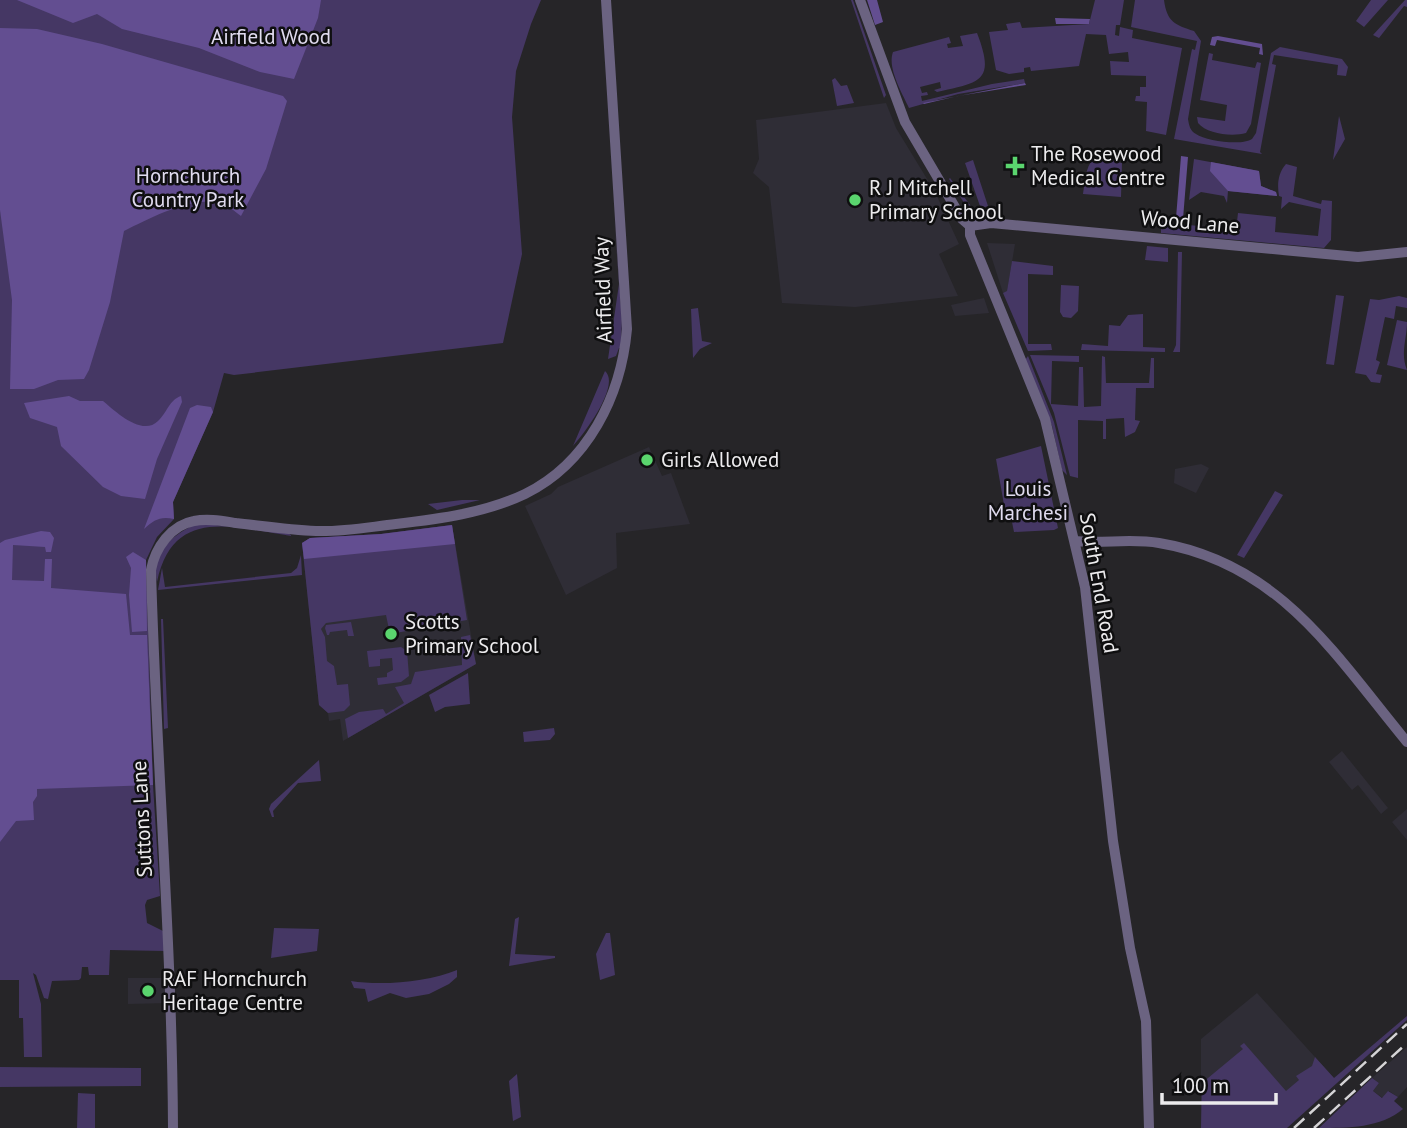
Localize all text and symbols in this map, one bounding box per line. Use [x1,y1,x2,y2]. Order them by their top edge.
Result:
park label: Airfield Wood [211,23,331,50]
place label: The Rosewood Medical Centre [1031,140,1165,191]
marker: The Rosewood Medical Centre [1005,156,1025,176]
park label: Hornchurch Country Park [132,162,244,213]
place label: R J Mitchell Primary School [869,174,1003,225]
marker: R J Mitchell Primary School [847,192,863,208]
street label: Wood Lane [1140,204,1241,239]
street label: Airfield Way [587,236,618,344]
place label: Girls Allowed [661,446,779,473]
marker: Girls Allowed [639,452,655,468]
park label: Louis Marchesi [988,475,1068,526]
street label: South End Road [1074,511,1125,655]
place label: Scotts Primary School [405,608,539,659]
marker: Scotts Primary School [383,626,399,642]
street label: Suttons Lane [125,760,158,878]
place label: RAF Hornchurch Heritage Centre [162,965,307,1016]
marker: RAF Hornchurch Heritage Centre [140,983,156,999]
scale bar [1162,1062,1276,1106]
text: 100 m [1172,1072,1229,1099]

